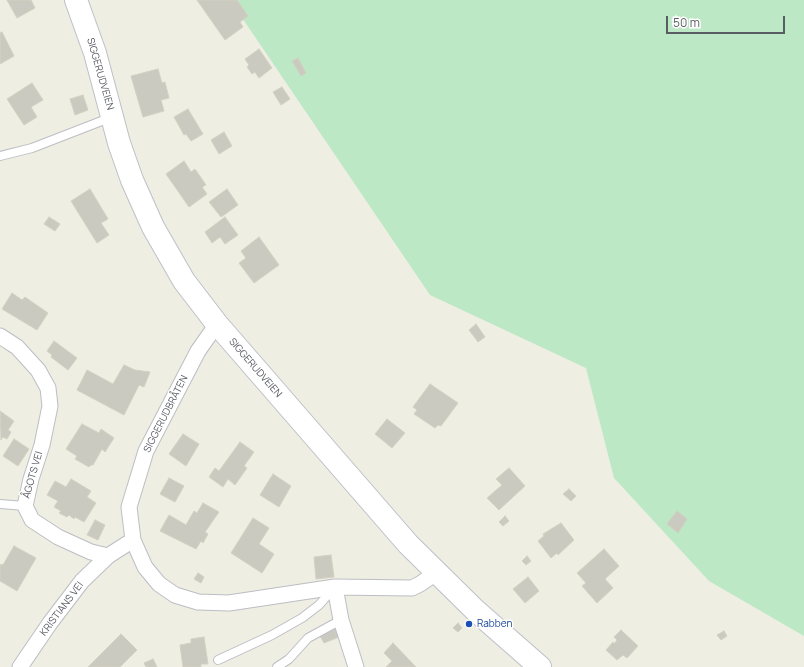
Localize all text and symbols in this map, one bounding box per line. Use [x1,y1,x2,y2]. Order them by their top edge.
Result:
scale bar [668,8,787,34]
text: 50 m [673,14,700,31]
street label: SIGGERUDVEIEN [84,36,116,112]
street label: SIGGERUDVEIEN [226,336,284,400]
street label: SIGGERUDBRÅTEN [141,373,191,455]
street label: ÅGOTS VEI [21,450,45,500]
street label: KRISTIANS VEI [38,580,86,638]
place label: Rabben [477,618,512,630]
marker: Rabben [464,619,474,629]

